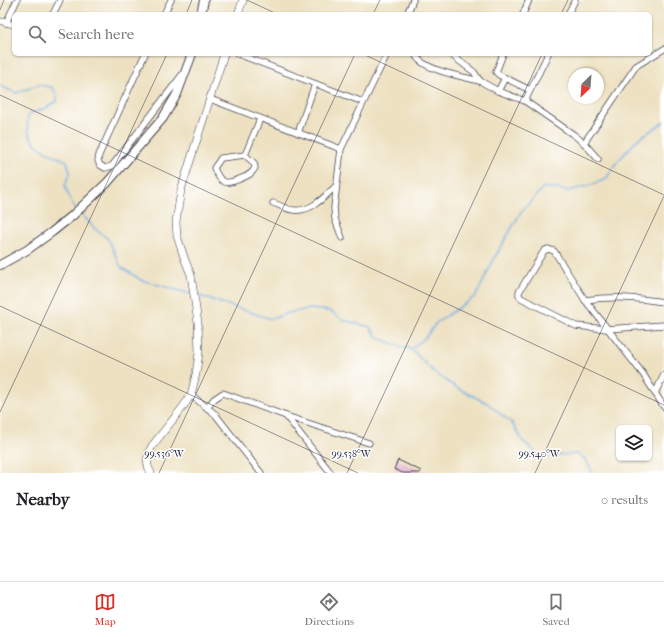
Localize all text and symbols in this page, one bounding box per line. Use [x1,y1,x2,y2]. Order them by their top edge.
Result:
search box [12,12,652,56]
icon: search [26,23,48,45]
text: Search here [58,25,134,43]
north arrow [568,68,604,104]
map controls [616,425,652,461]
button: layers [616,425,652,461]
text: 99.536°W [144,448,185,460]
text: 99.538°W [332,448,372,460]
text: 99.540°W [518,448,561,460]
text: Nearby [16,489,70,509]
text: 0 results [601,492,648,507]
tab: Map [94,591,116,628]
tab: Directions [305,591,354,628]
tab: Saved [542,591,570,628]

